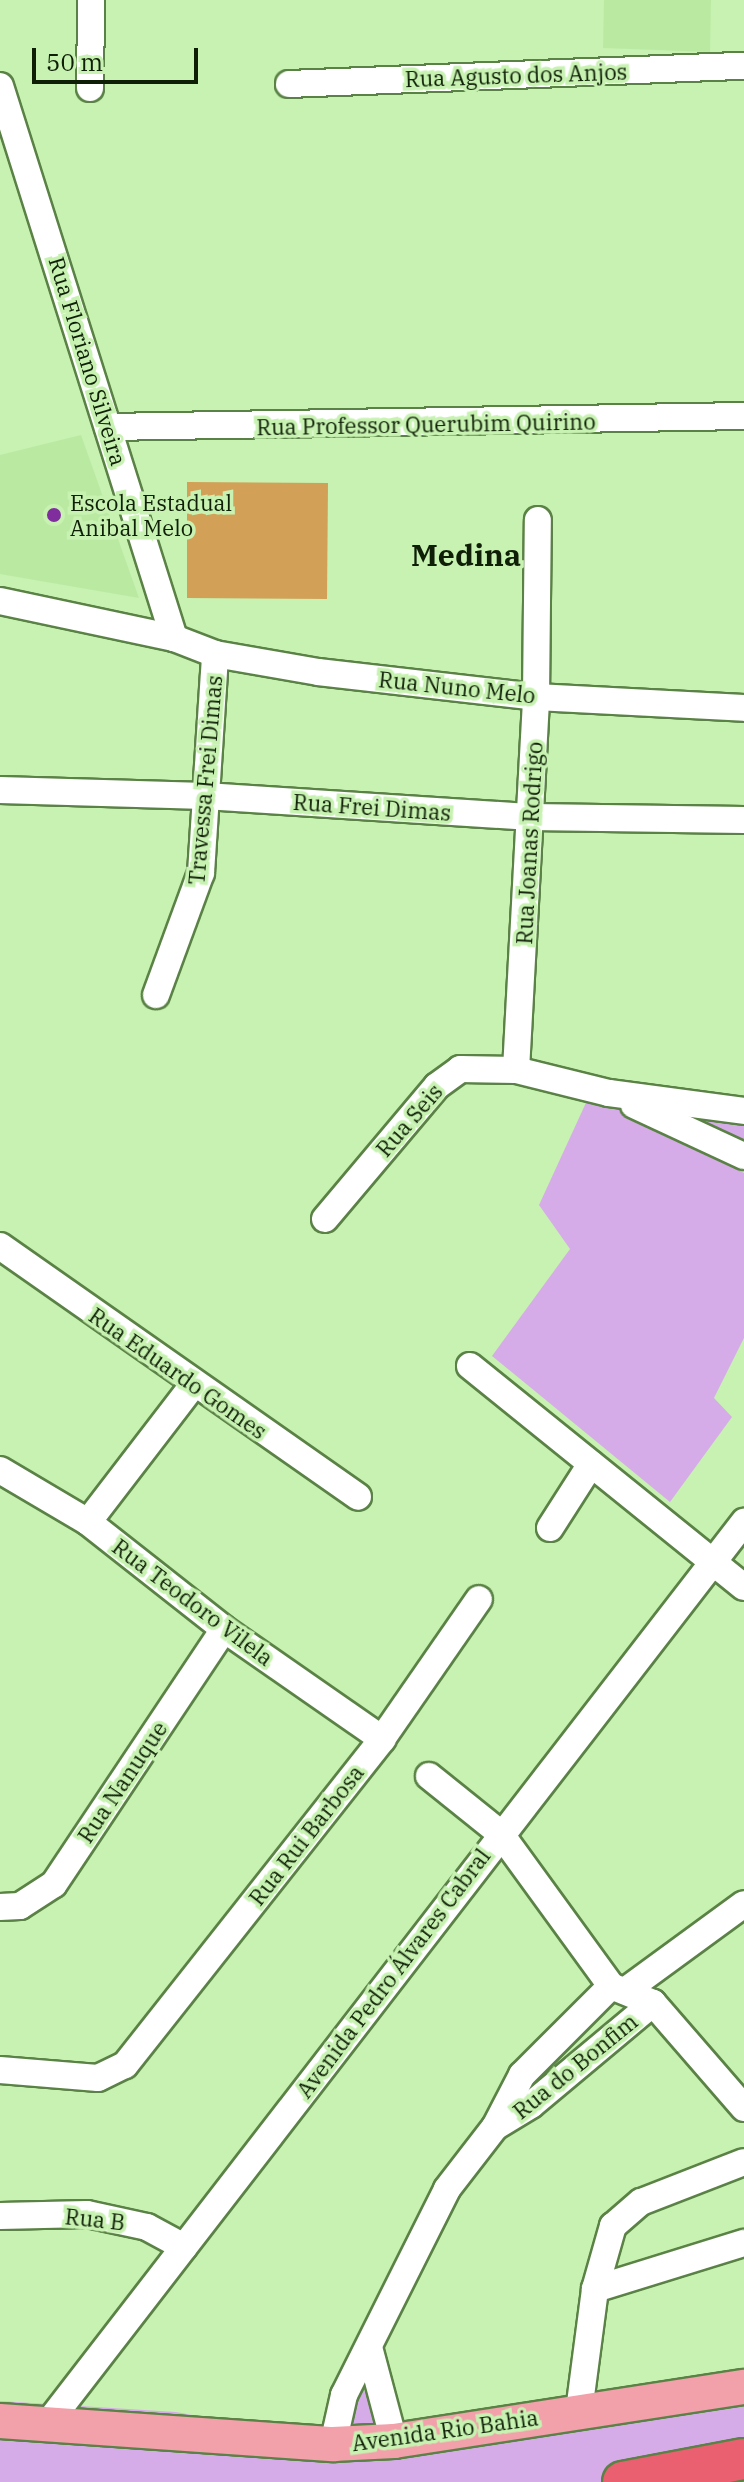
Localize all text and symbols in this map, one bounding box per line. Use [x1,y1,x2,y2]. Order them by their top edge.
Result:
scale bar [36,32,202,82]
text: 50 m [46,46,103,78]
street label: Rua Agusto dos Anjos [404,58,628,92]
street label: Rua Floriano Silveira [44,253,132,469]
street label: Rua Professor Querubim Quirino [256,408,596,440]
place label: Escola Estadual Anibal Melo [70,489,232,540]
marker: Escola Estadual Anibal Melo [45,506,63,524]
district label: Medina [411,537,521,573]
street label: Rua Nuno Melo [377,666,537,708]
street label: Travessa Frei Dimas [183,674,227,886]
street label: Rua Joanas Rodrigo [511,741,547,945]
street label: Rua Frei Dimas [292,788,452,826]
street label: Rua Seis [370,1078,448,1162]
street label: Rua Eduardo Gomes [84,1302,272,1444]
street label: Rua Teodoro Vilela [107,1533,279,1671]
street label: Rua Nanuque [72,1716,172,1848]
street label: Rua Rui Barbosa [243,1760,369,1910]
street label: Avenida Pedro Álvares Cabral [291,1843,495,2103]
street label: Rua do Bonfim [507,2008,643,2124]
street label: Rua B [64,2203,126,2235]
street label: Avenida Rio Bahia [350,2404,540,2456]

